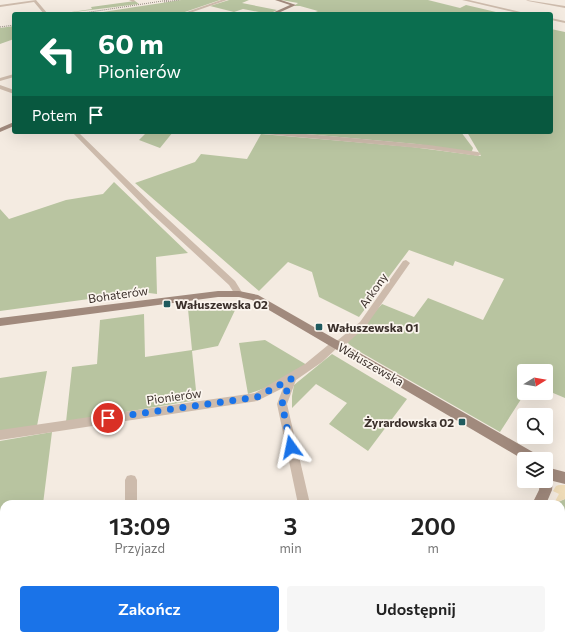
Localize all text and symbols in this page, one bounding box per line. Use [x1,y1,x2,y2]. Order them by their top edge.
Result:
text: 60 m [98,26,164,60]
icon: left [32,28,84,80]
text: Pionierów [98,60,181,82]
icon: arrive [85,104,107,126]
text: Potem [32,106,77,124]
street label: Arkony [356,270,390,310]
street label: Bohaterów [87,283,149,305]
place label: Wałuszewska 02 [175,297,268,311]
marker: Wałuszewska 02 [162,299,172,309]
place label: Wałuszewska 01 [327,320,419,334]
marker: Wałuszewska 01 [314,322,324,332]
street label: Wałuszewska [336,340,406,388]
north arrow [517,364,553,400]
map controls [517,364,553,488]
street label: Pionierów [146,385,203,407]
pin [91,401,125,435]
icon: arrive [97,407,119,429]
button: search [517,408,553,444]
place label: Żyrardowska 02 [364,415,454,429]
marker: Żyrardowska 02 [457,417,467,427]
position arrow [270,426,312,468]
button: layers [517,452,553,488]
text: 13:09 [109,511,170,540]
text: 3 [284,511,297,540]
text: 200 [411,511,456,540]
text: Przyjazd [114,540,165,556]
text: min [279,540,302,556]
text: m [428,540,439,556]
button: Zakończ [20,586,279,632]
button: Udostępnij [287,586,545,632]

